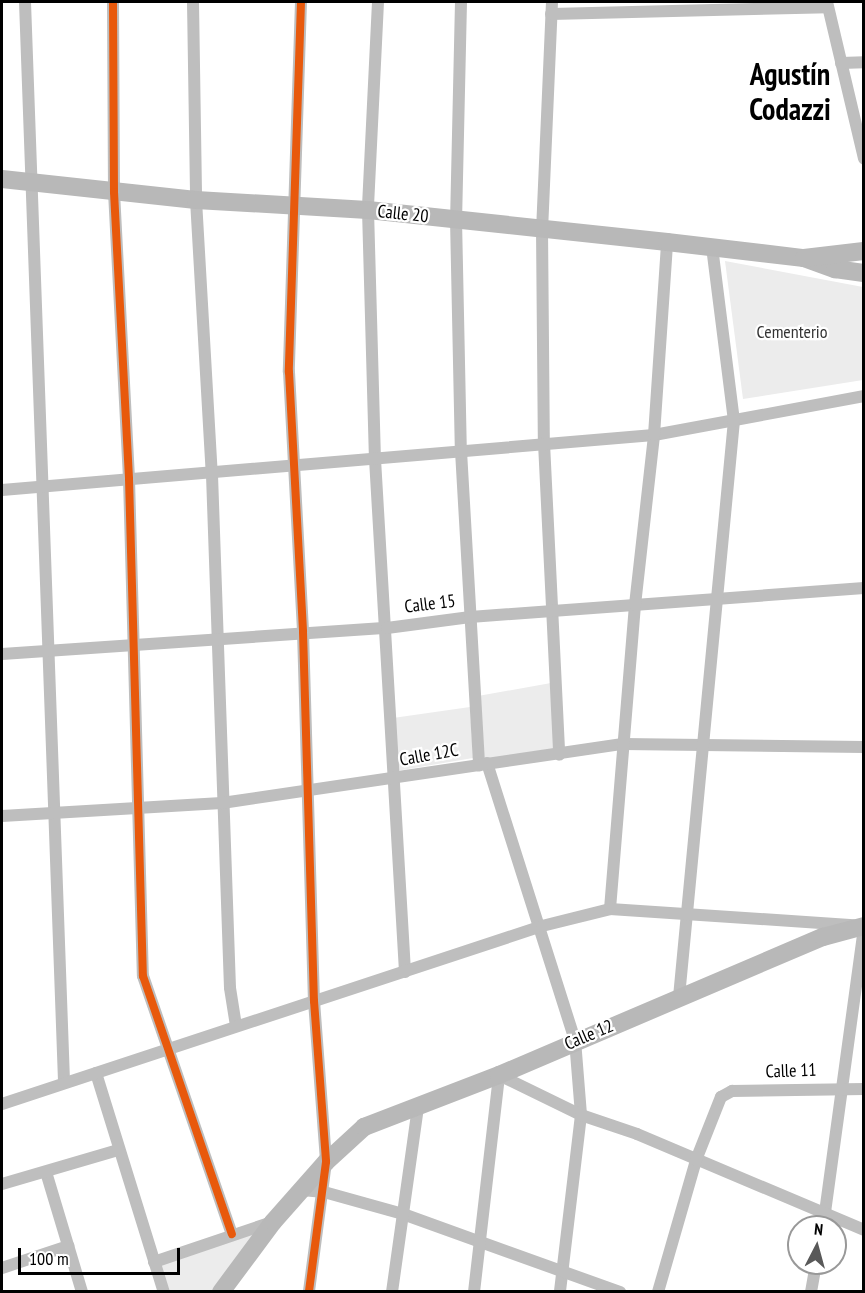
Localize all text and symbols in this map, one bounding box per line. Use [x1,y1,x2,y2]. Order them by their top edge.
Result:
district label: Agustín Codazzi [749,56,831,127]
street label: Calle 20 [376,201,430,227]
park label: Cementerio [756,321,828,343]
street label: Calle 15 [403,590,457,618]
street label: Calle 12C [398,739,460,771]
street label: Calle 12 [561,1015,617,1055]
street label: Calle 11 [765,1059,817,1083]
north arrow [787,1215,847,1275]
text: N [813,1219,824,1239]
scale bar [21,1236,183,1274]
text: 100 m [29,1247,69,1270]

